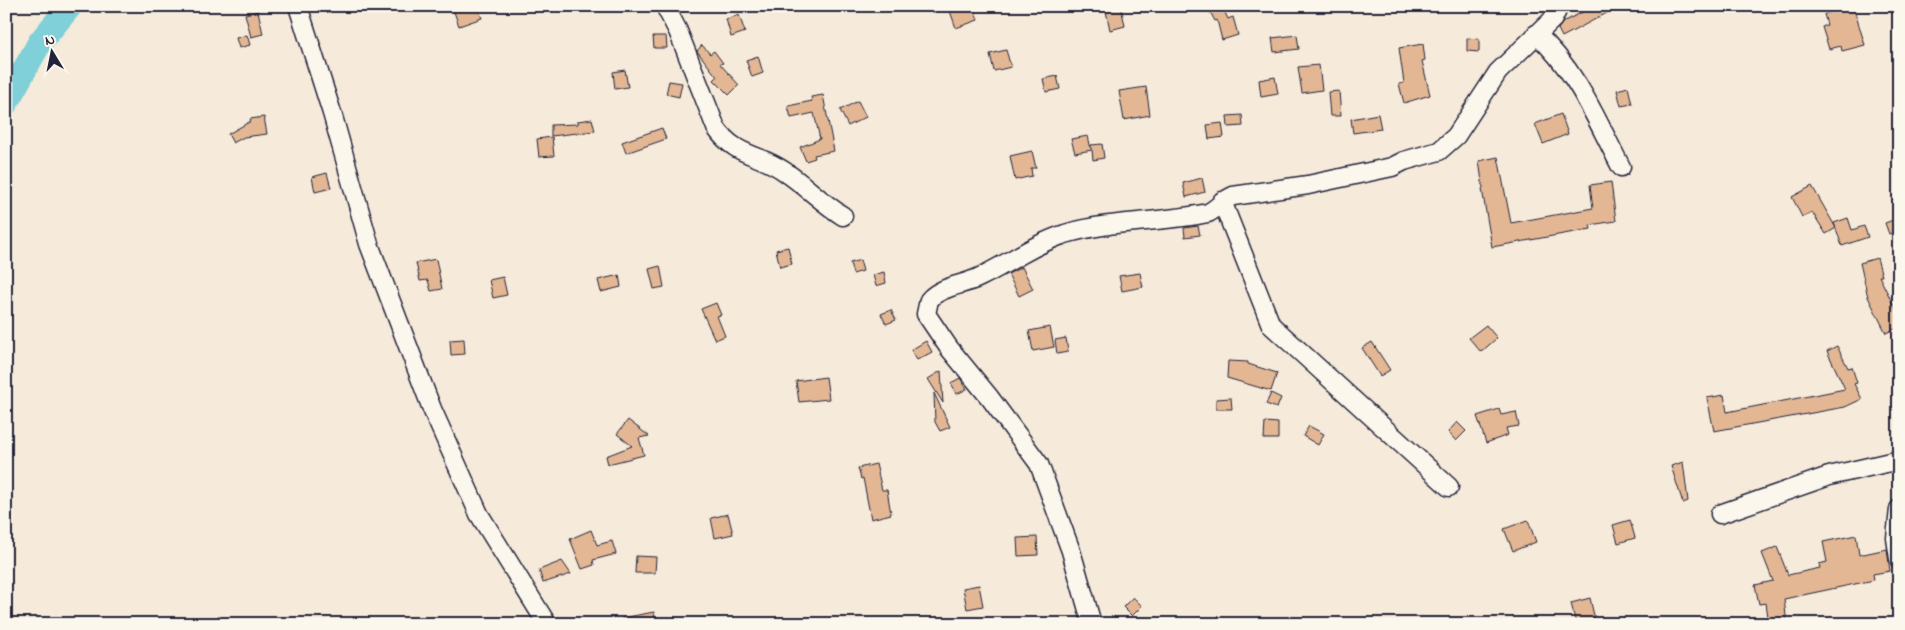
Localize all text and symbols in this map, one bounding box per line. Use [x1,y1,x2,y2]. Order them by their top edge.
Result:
north arrow [28,28,78,78]
text: N [44,30,56,52]

